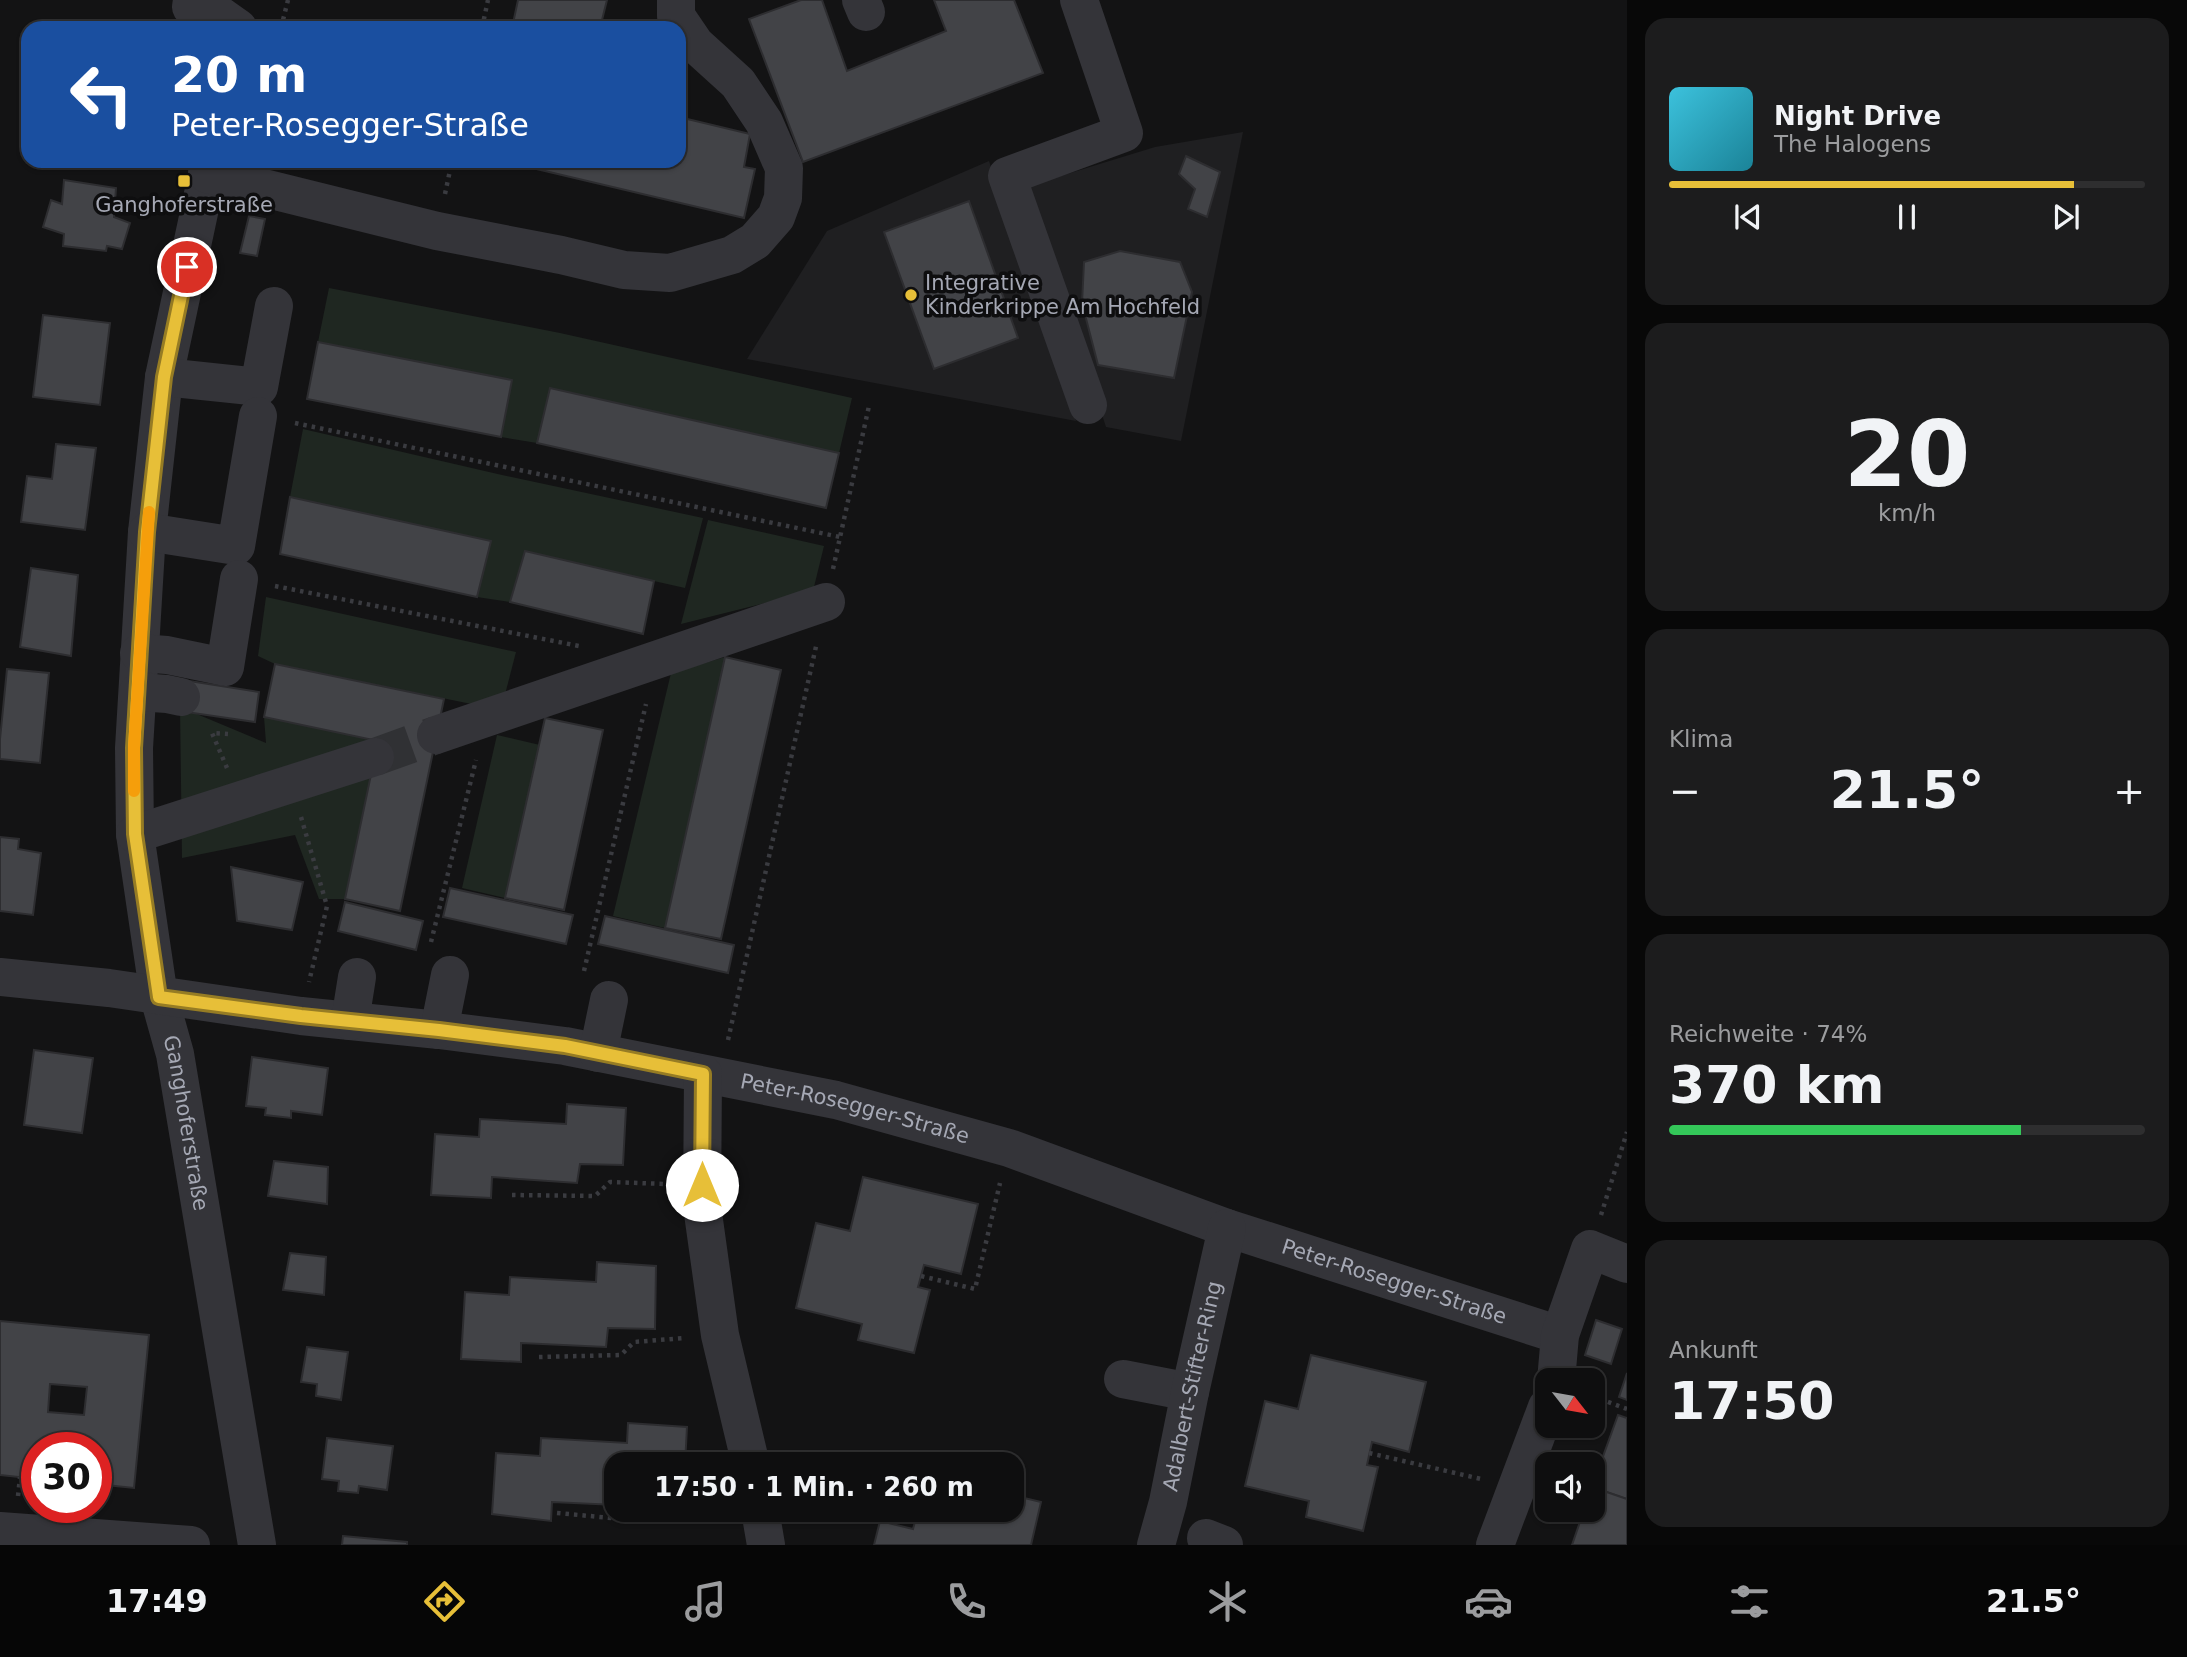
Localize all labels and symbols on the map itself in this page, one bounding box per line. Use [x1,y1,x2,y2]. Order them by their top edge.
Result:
marker: Ganghoferstraße [176,173,192,189]
place label: Ganghoferstraße [95,193,273,217]
pin [157,237,217,297]
place label: Integrative Kinderkrippe Am Hochfeld [925,271,1200,319]
marker: Integrative Kinderkrippe Am Hochfeld [903,287,919,303]
street label: Ganghoferstraße [158,1032,213,1213]
street label: Peter-Rosegger-Straße [738,1069,972,1148]
position arrow [665,1148,739,1222]
street label: Peter-Rosegger-Straße [1279,1234,1510,1329]
street label: Adalbert-Stifter-Ring [1158,1279,1227,1493]
north arrow [1535,1368,1605,1438]
speed limit sign: 30 [21,1432,112,1523]

